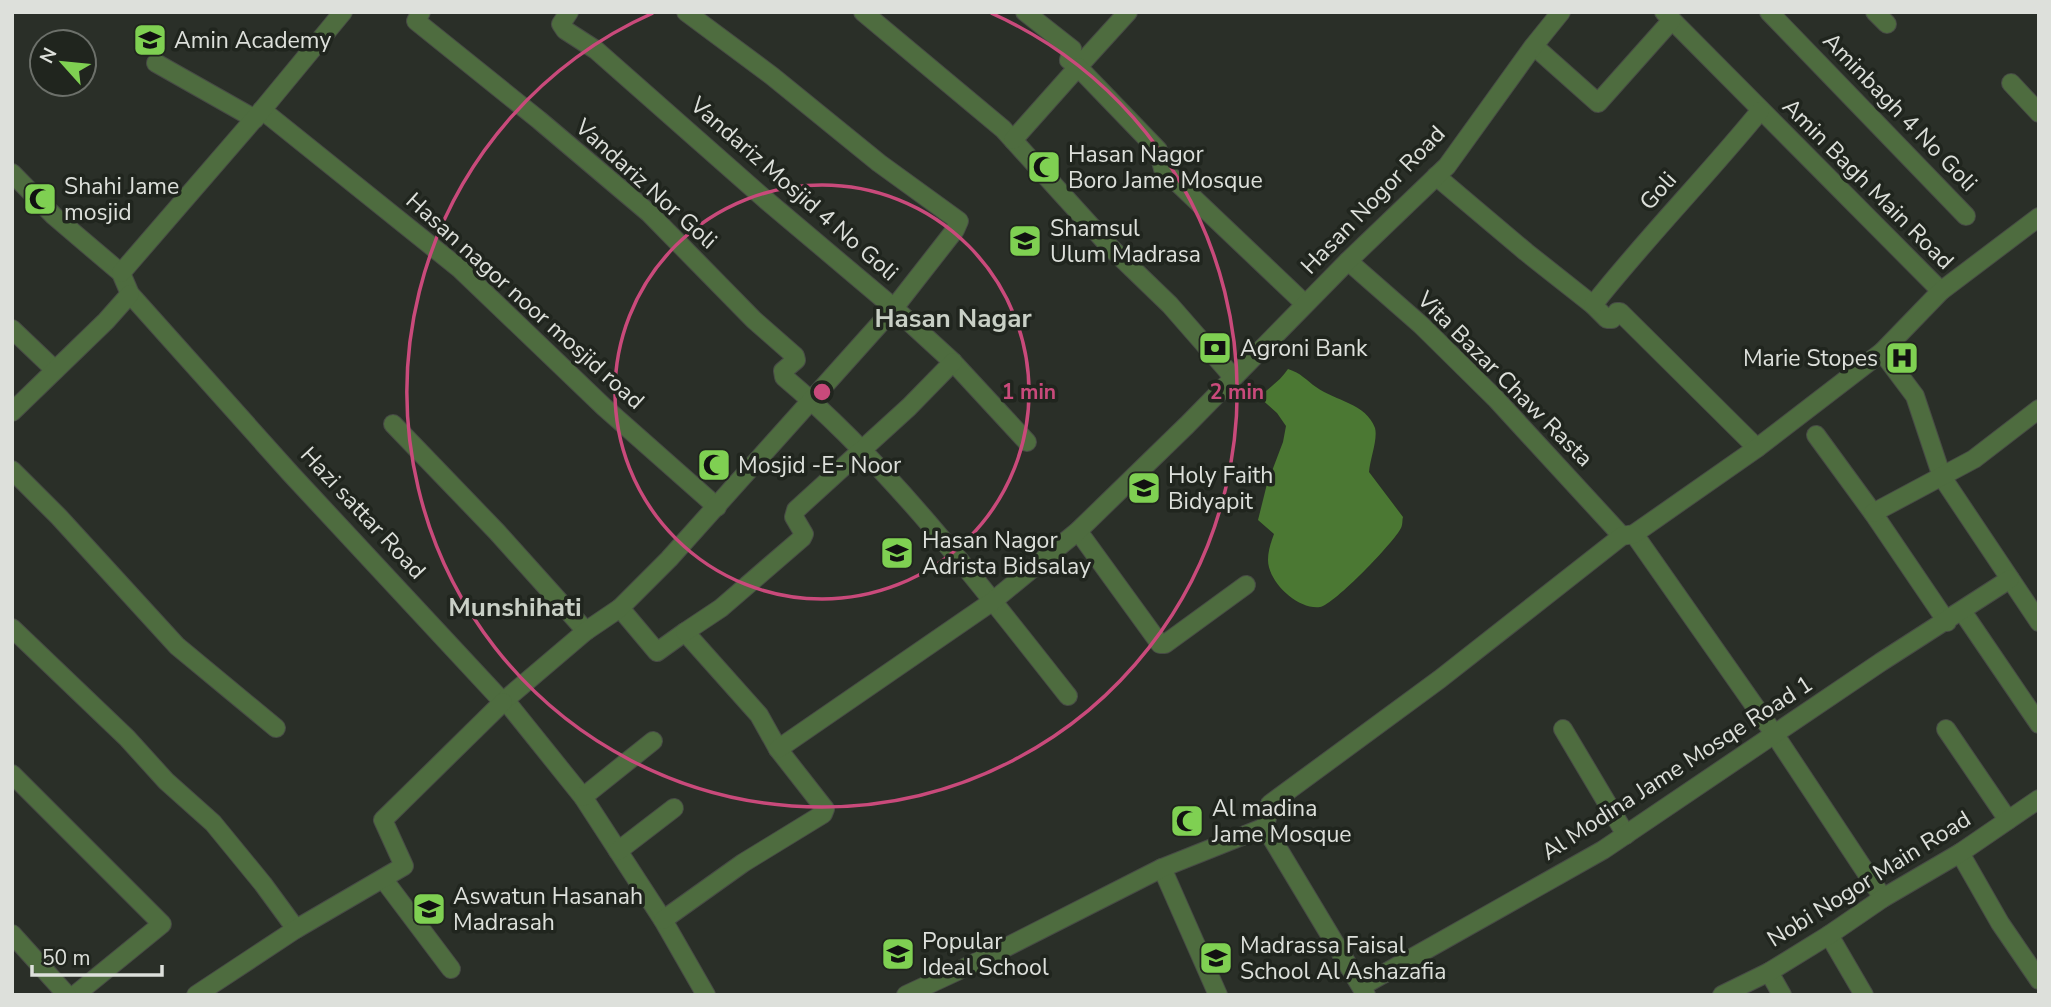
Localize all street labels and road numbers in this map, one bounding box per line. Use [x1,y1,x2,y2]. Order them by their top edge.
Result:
street label: Aminbagh 4 No Goli [1816,26,1984,198]
street label: Vandariz Mosjid 4 No Goli [683,89,905,288]
street label: Amin Bagh Main Road [1775,91,1961,277]
street label: Vandariz Nor Goli [568,111,724,256]
street label: Hasan Nogor Road [1294,119,1452,281]
street label: Goli [1633,165,1683,217]
street label: Hasan nagor noor mosjid road [399,186,651,416]
street label: Vita Bazar Chaw Rasta [1410,284,1600,474]
street label: Hazi sattar Road [294,440,432,586]
street label: Al Modina Jame Mosqe Road 1 [1535,669,1819,867]
street label: Nobi Nogor Main Road [1761,804,1977,954]

